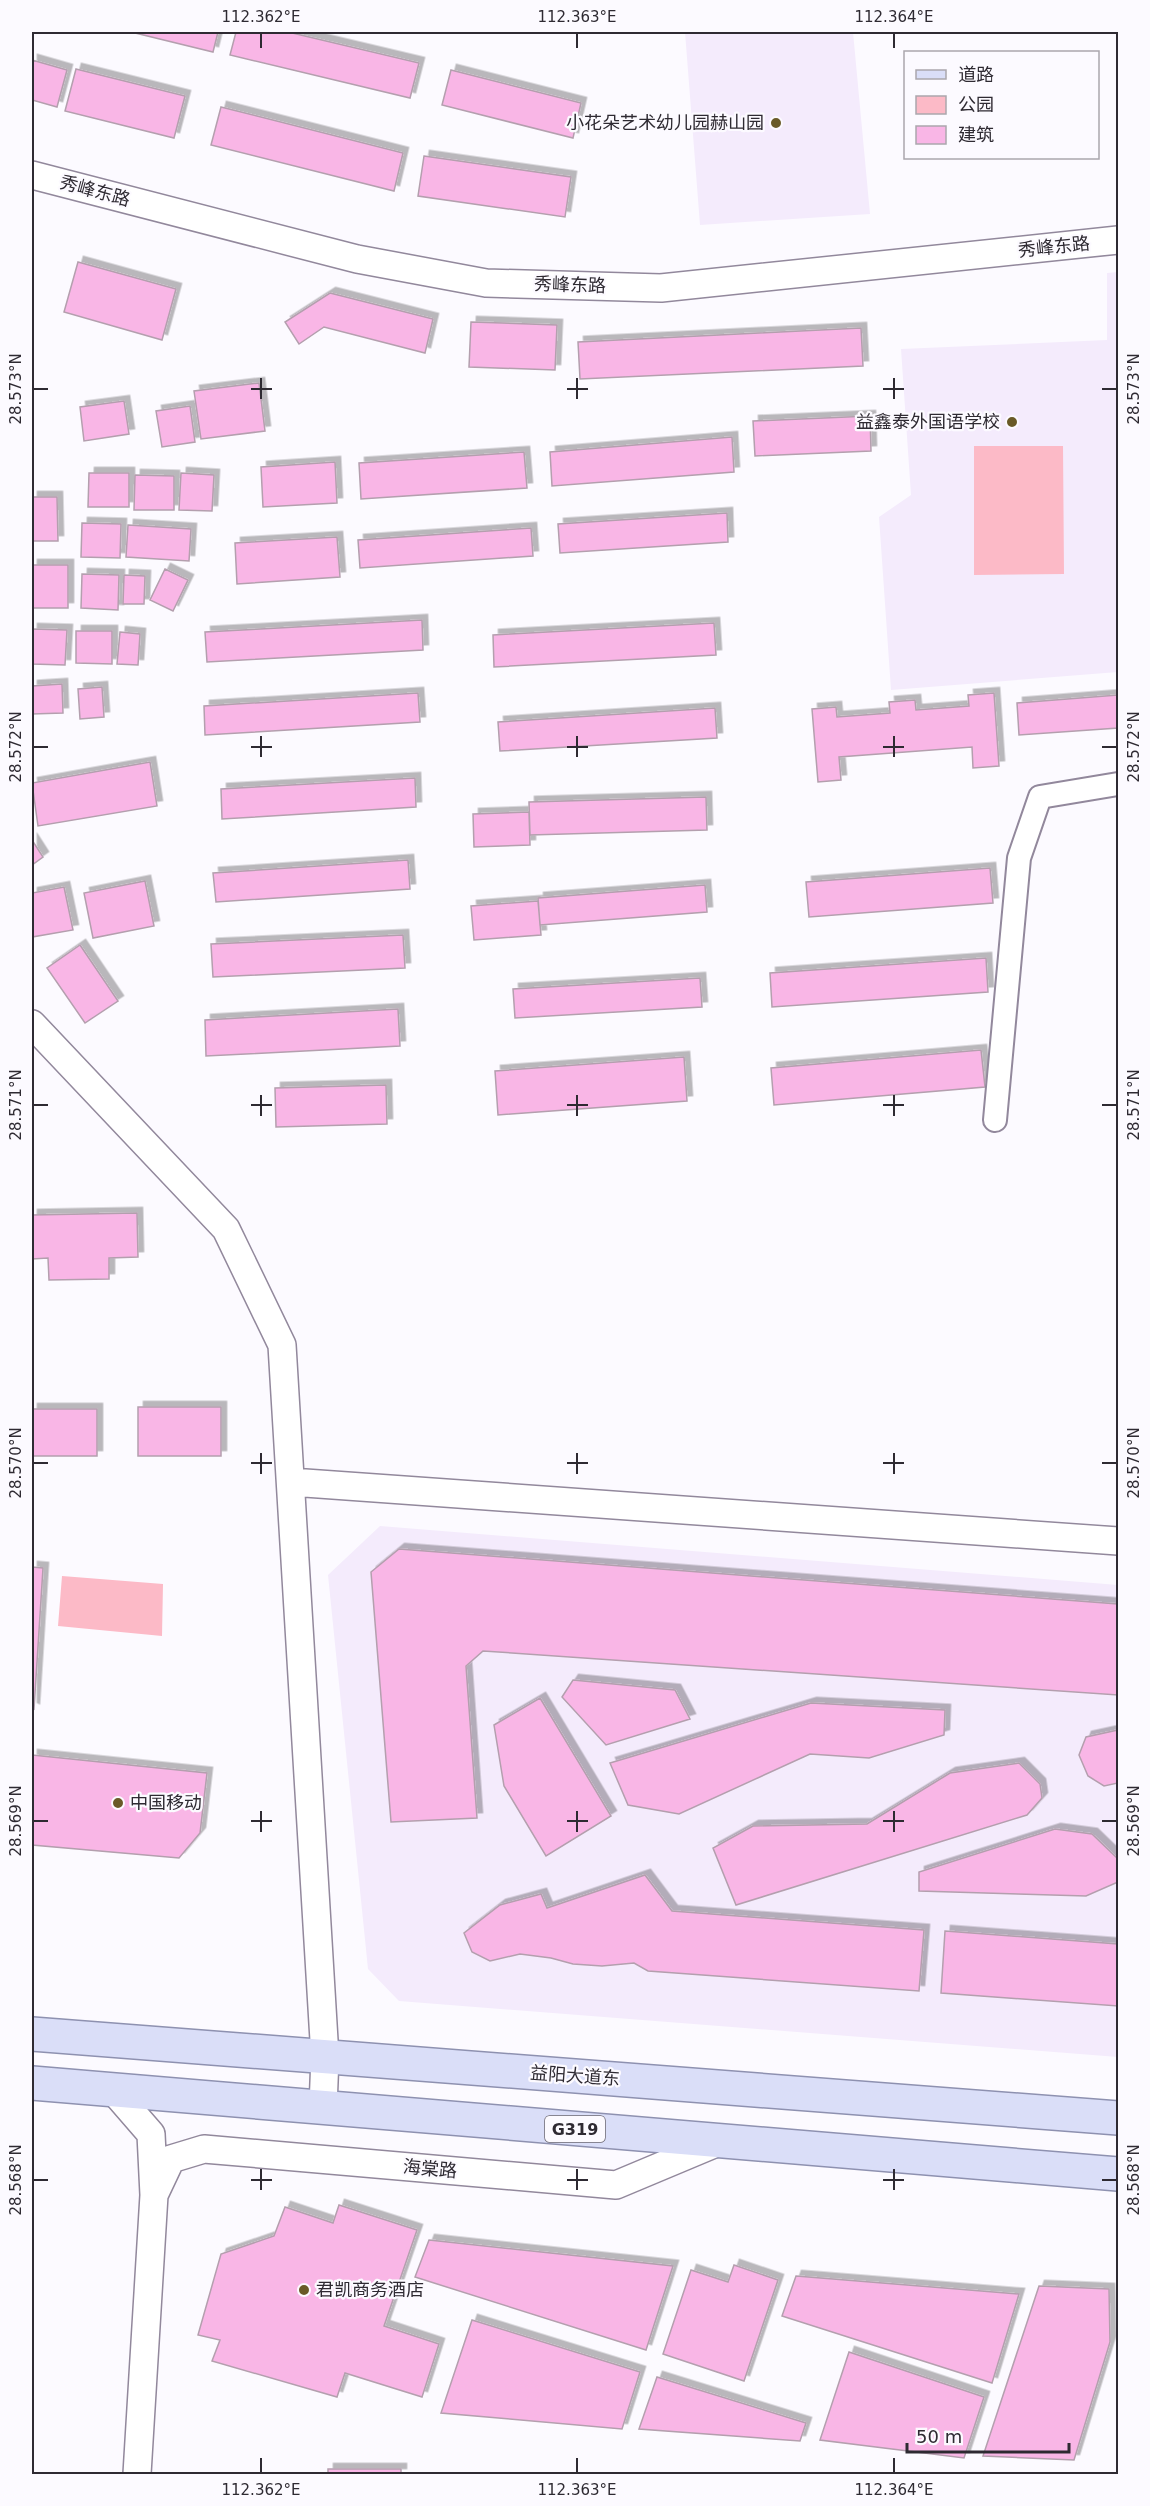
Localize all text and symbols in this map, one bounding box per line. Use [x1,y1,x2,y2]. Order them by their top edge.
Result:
text: 112.362°E [221,8,301,26]
text: 112.363°E [537,8,617,26]
text: 112.364°E [854,8,934,26]
legend [904,51,1099,159]
text: 道路 [958,64,994,85]
text: 公园 [958,94,994,115]
place label: 小花朵艺术幼儿园赫山园 [566,112,764,133]
marker: 小花朵艺术幼儿园赫山园 [769,116,783,130]
text: 建筑 [958,124,994,145]
street label: 秀峰东路 [58,171,133,210]
street label: 秀峰东路 [1017,232,1091,261]
street label: 秀峰东路 [534,273,606,296]
text: 28.573°N [7,353,25,425]
text: 28.573°N [1125,353,1143,425]
place label: 益鑫泰外国语学校 [856,411,1000,432]
marker: 益鑫泰外国语学校 [1005,415,1019,429]
text: 28.572°N [7,711,25,783]
text: 28.572°N [1125,711,1143,783]
text: 28.571°N [7,1069,25,1141]
text: 28.571°N [1125,1069,1143,1141]
text: 28.570°N [7,1427,25,1499]
text: 28.570°N [1125,1427,1143,1499]
text: 28.569°N [7,1785,25,1857]
text: 28.569°N [1125,1785,1143,1857]
place label: 中国移动 [130,1792,202,1813]
marker: 中国移动 [111,1796,125,1810]
street label: 益阳大道东 [529,2062,621,2089]
road number: G319 [545,2116,605,2142]
text: 28.568°N [7,2144,25,2216]
text: 28.568°N [1125,2144,1143,2216]
street label: 海棠路 [402,2156,458,2181]
place label: 君凯商务酒店 [316,2279,424,2300]
marker: 君凯商务酒店 [297,2283,311,2297]
scale bar [907,2416,1069,2454]
text: 50 m [916,2426,962,2447]
text: 112.362°E [221,2481,301,2499]
text: 112.363°E [537,2481,617,2499]
text: 112.364°E [854,2481,934,2499]

